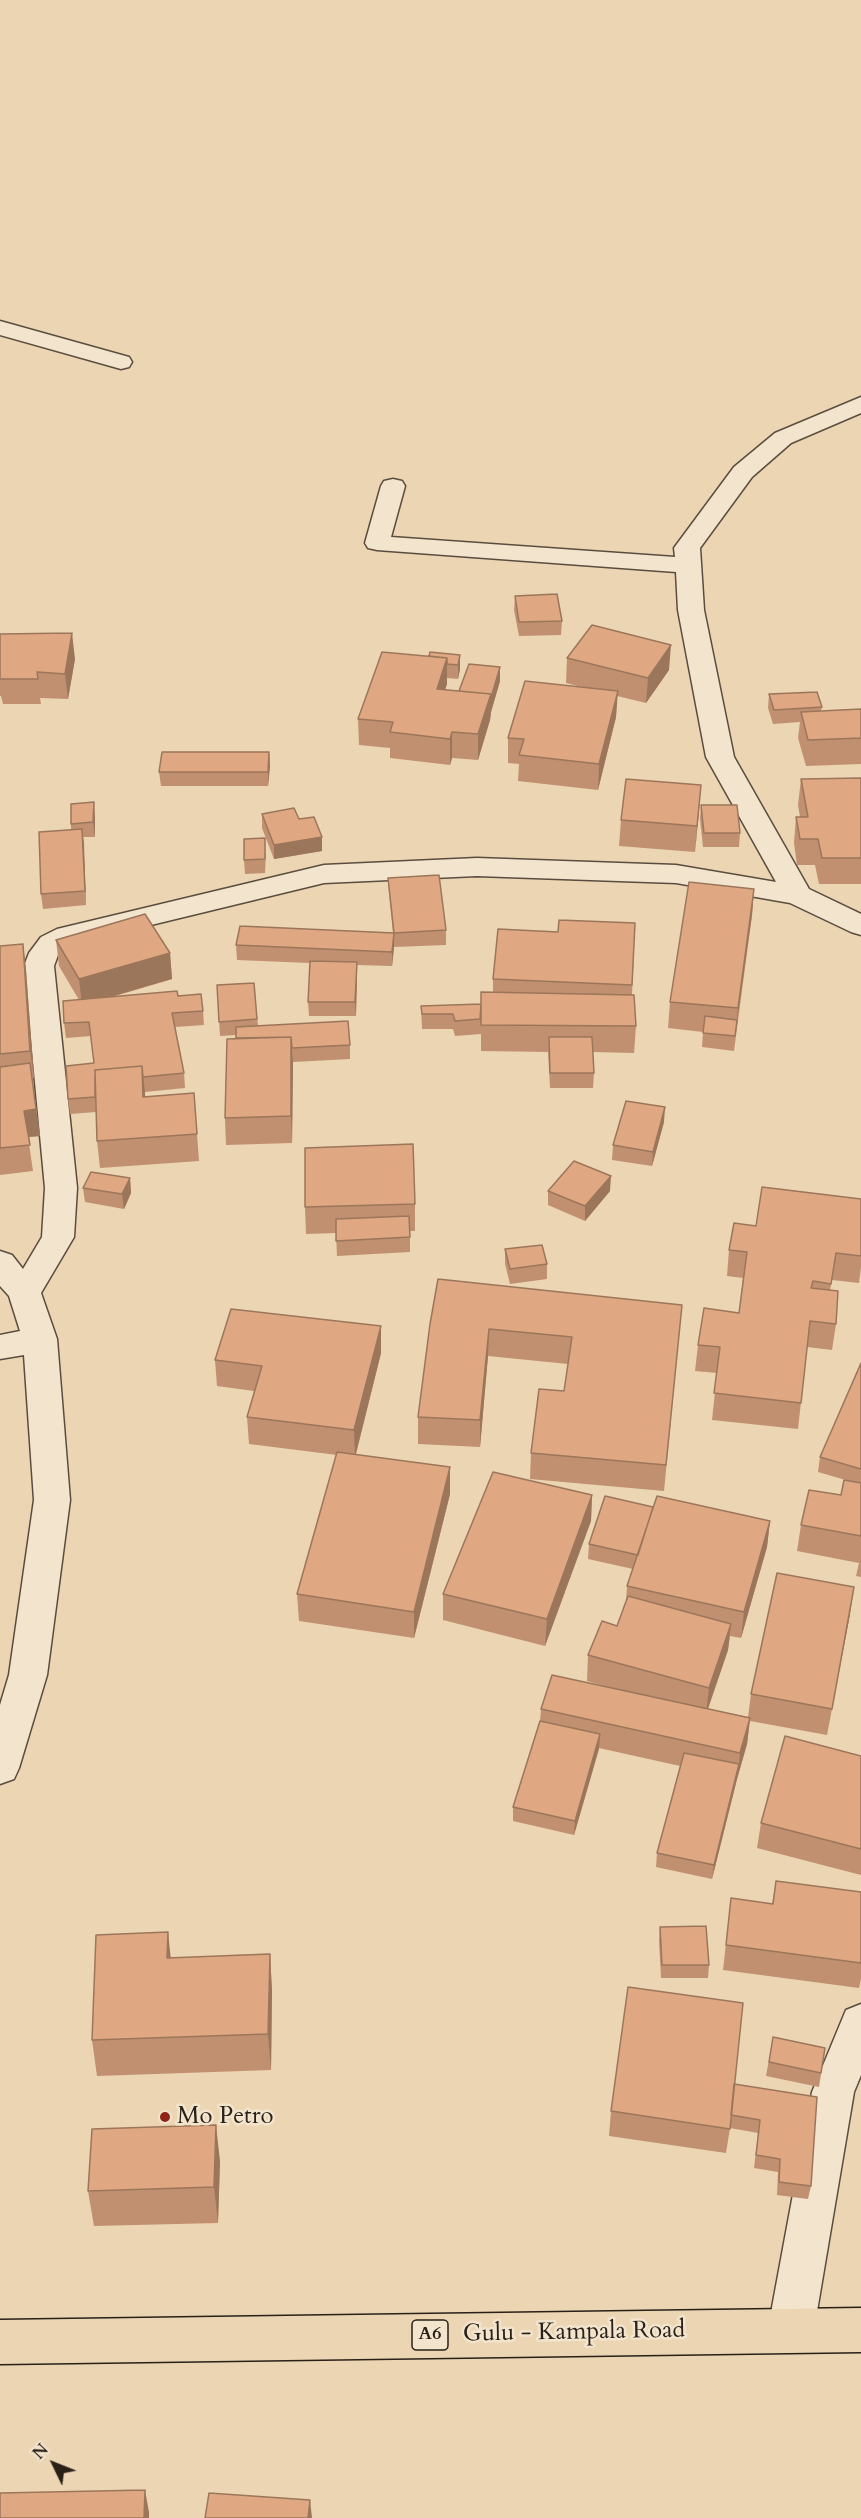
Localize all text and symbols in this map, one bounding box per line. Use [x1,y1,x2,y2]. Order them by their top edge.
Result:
place label: Mo Petro [177,2103,273,2131]
marker: Mo Petro [158,2110,172,2124]
street label: Gulu - Kampala Road [463,2317,685,2349]
road number: A6 [412,2320,448,2350]
north arrow [24,2434,84,2494]
text: N [28,2439,54,2464]

